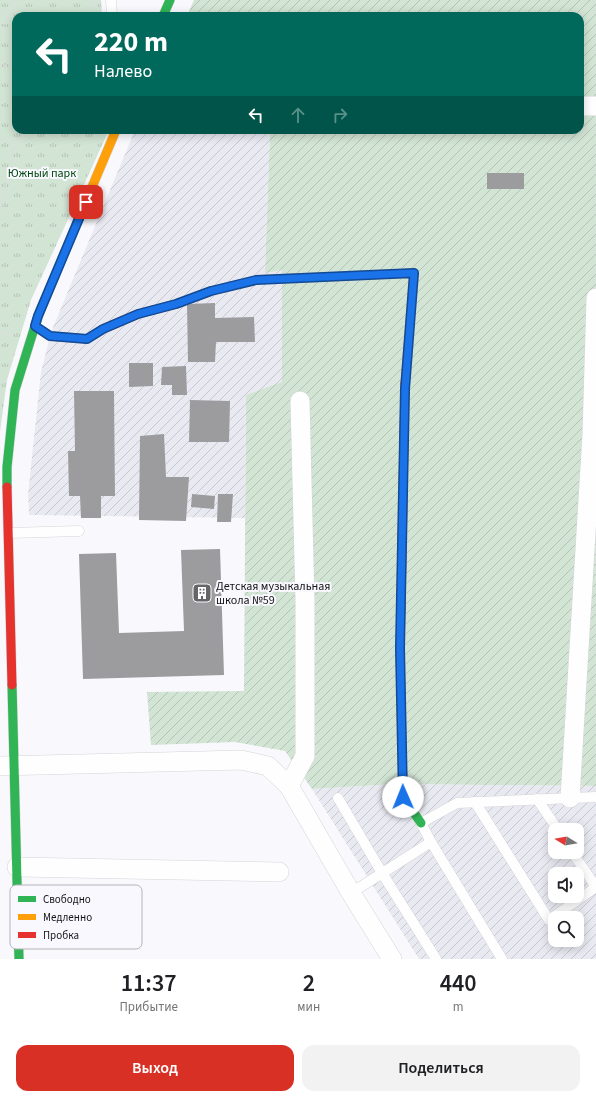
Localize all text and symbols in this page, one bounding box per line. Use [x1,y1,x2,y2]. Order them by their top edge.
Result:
text: 220 m [94,22,168,62]
icon: left [28,28,80,80]
text: Налево [94,59,152,84]
icon: left [245,104,267,126]
icon: ahead [287,104,309,126]
icon: right [329,104,351,126]
park label: Южный парк [8,165,76,182]
pin [69,185,103,219]
icon: arrive [75,191,97,213]
place label: Детская музыкальная школа №59 [216,578,331,609]
building icon: Детская музыкальная школа №59 [191,582,213,604]
position arrow [382,776,424,818]
north arrow [548,823,584,859]
map controls [548,823,584,947]
button: sound [548,867,584,903]
legend [10,885,142,949]
text: Свободно [43,892,91,907]
text: Медленно [43,910,92,925]
button: search [548,911,584,947]
text: Пробка [43,928,79,943]
text: 11:37 [121,966,177,1001]
text: 2 [303,966,315,1001]
text: 440 [440,966,477,1001]
text: Прибытие [119,998,178,1016]
text: мин [297,998,320,1016]
text: m [453,998,463,1016]
button: Выход [16,1045,294,1091]
button: Поделиться [302,1045,580,1091]

